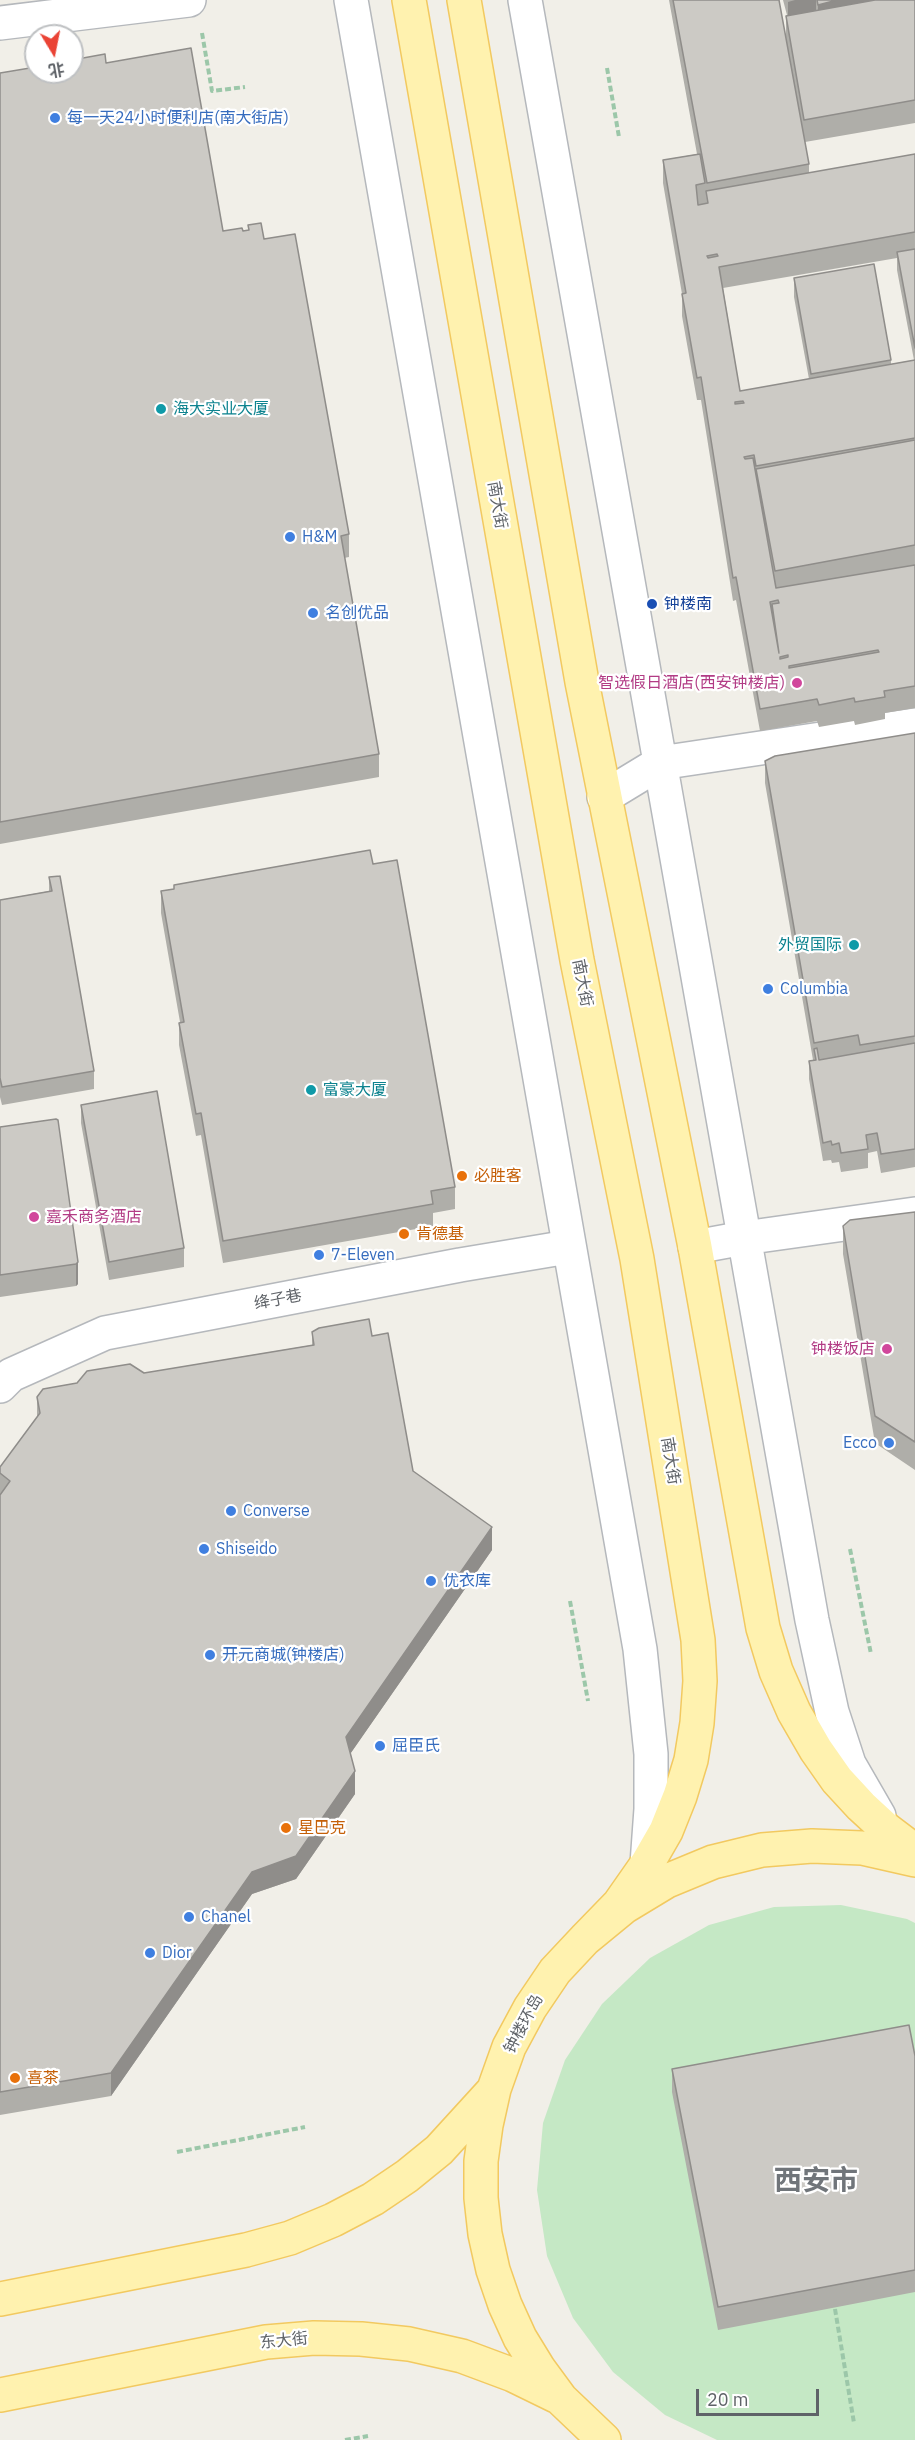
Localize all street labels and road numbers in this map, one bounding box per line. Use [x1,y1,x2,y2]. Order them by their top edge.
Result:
street label: 南大街 [483,480,511,530]
street label: 南大街 [568,958,596,1008]
street label: 绛子巷 [253,1286,303,1314]
street label: 南大街 [657,1436,683,1486]
street label: 钟楼环岛 [501,1991,547,2057]
street label: 东大街 [259,2329,309,2353]

